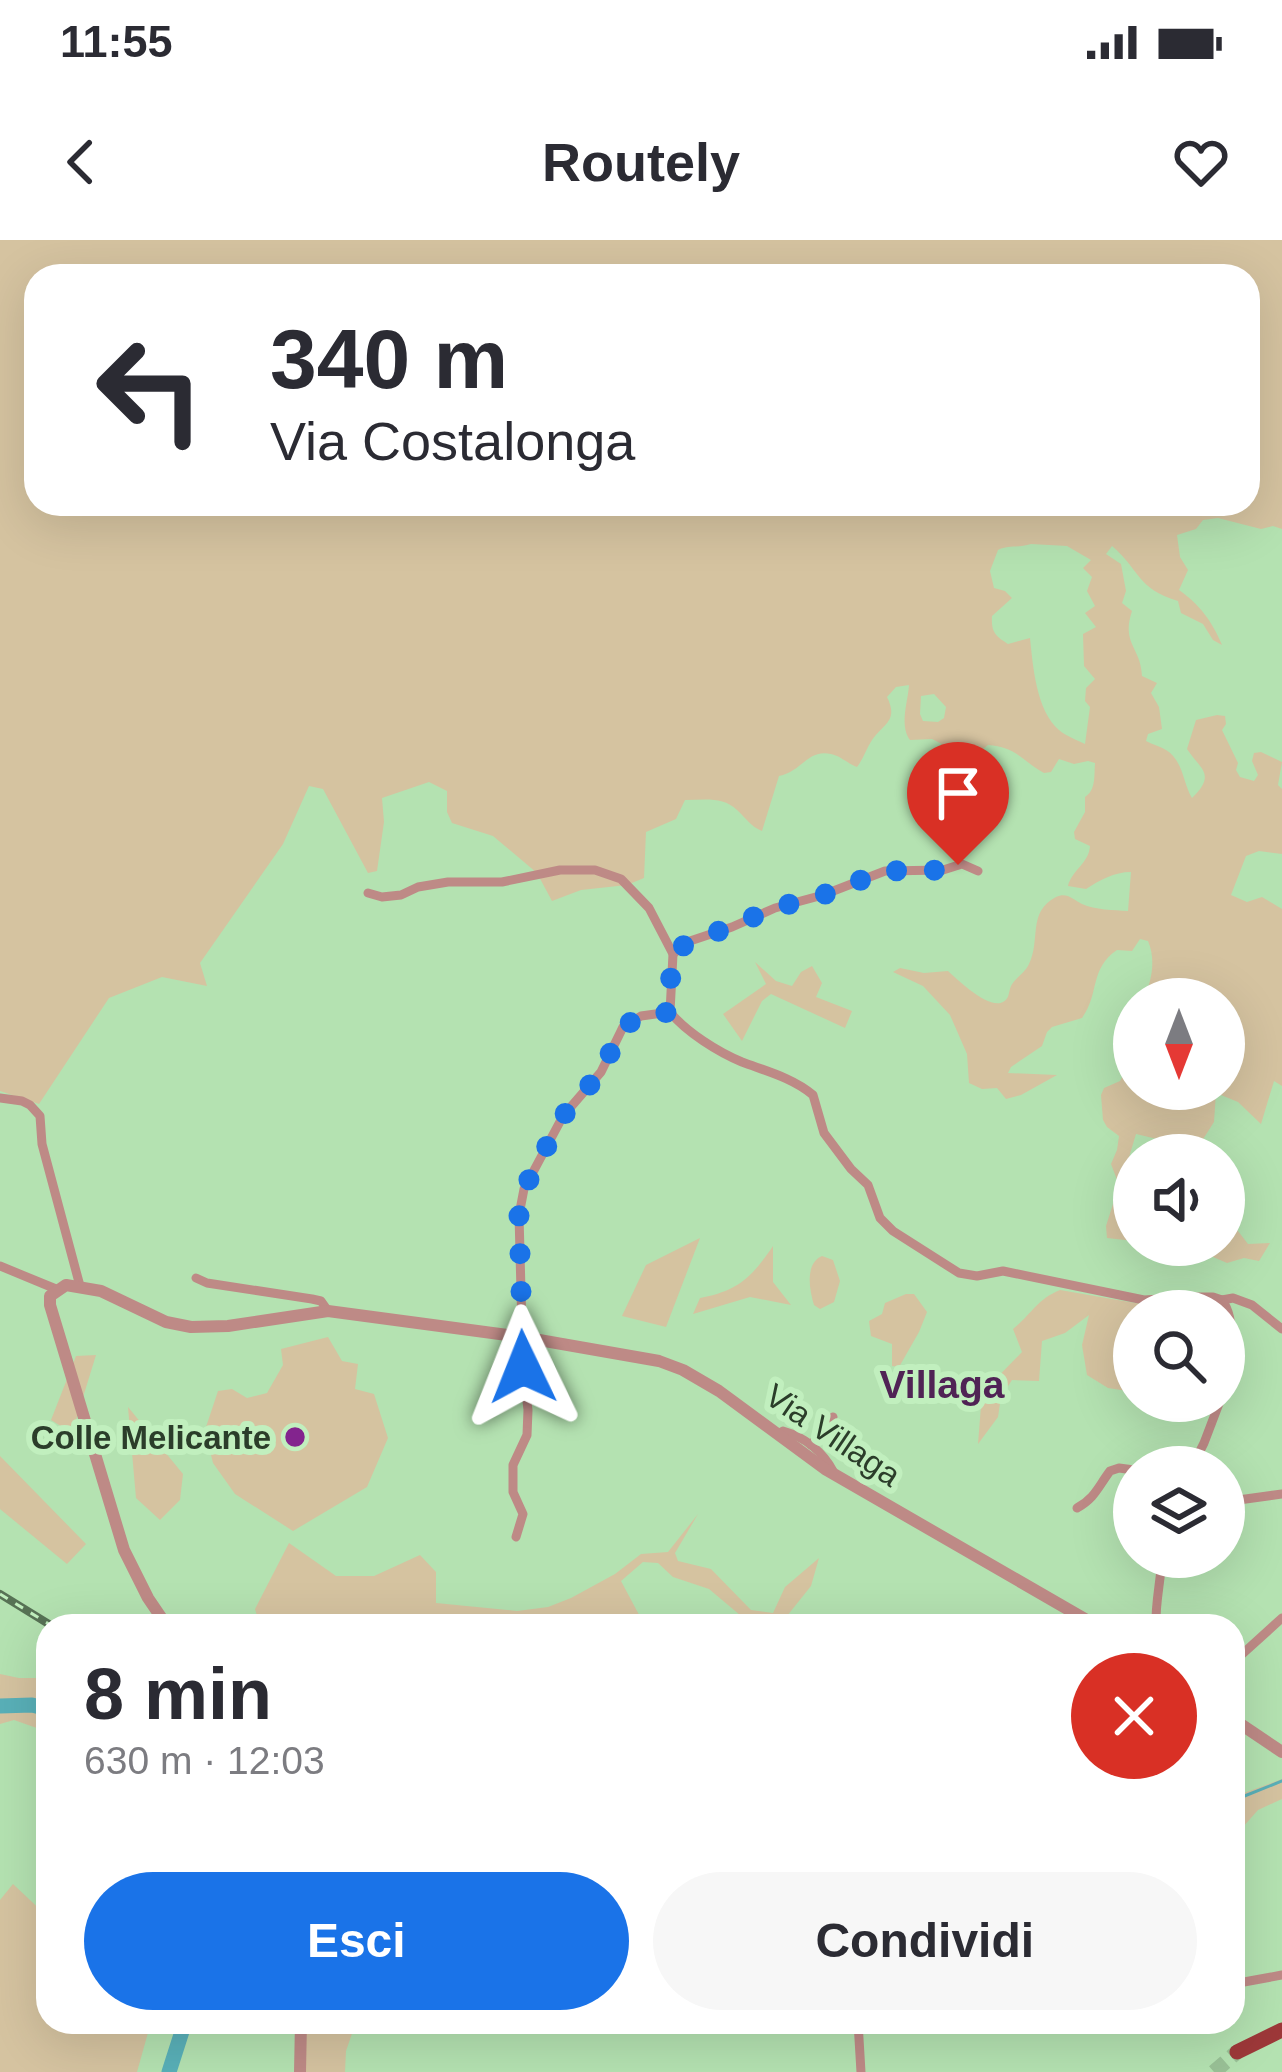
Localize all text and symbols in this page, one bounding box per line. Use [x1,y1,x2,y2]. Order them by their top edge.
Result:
text: 11:55 [60,16,173,67]
icon: back [48,129,114,195]
icon: heart [1168,129,1234,195]
text: Routely [542,132,740,192]
icon: left [72,312,228,468]
text: 340 m [270,312,508,406]
text: Via Costalonga [270,411,635,471]
pin [907,742,1009,865]
icon: arrive [925,760,991,826]
north arrow [1113,978,1245,1110]
map controls [1113,978,1245,1578]
button: sound [1113,1134,1245,1266]
button: search [1113,1290,1245,1422]
position arrow [460,1304,586,1430]
district label: Villaga [879,1363,1005,1406]
street label: Via Villaga [759,1376,908,1494]
place label: Colle Melicante [31,1419,271,1456]
marker: Colle Melicante [282,1424,308,1450]
button: layers [1113,1446,1245,1578]
button: close [1071,1653,1197,1779]
text: 8 min [84,1654,272,1734]
text: 630 m · 12:03 [84,1739,325,1782]
button: Esci [84,1872,629,2010]
button: Condividi [653,1872,1197,2010]

